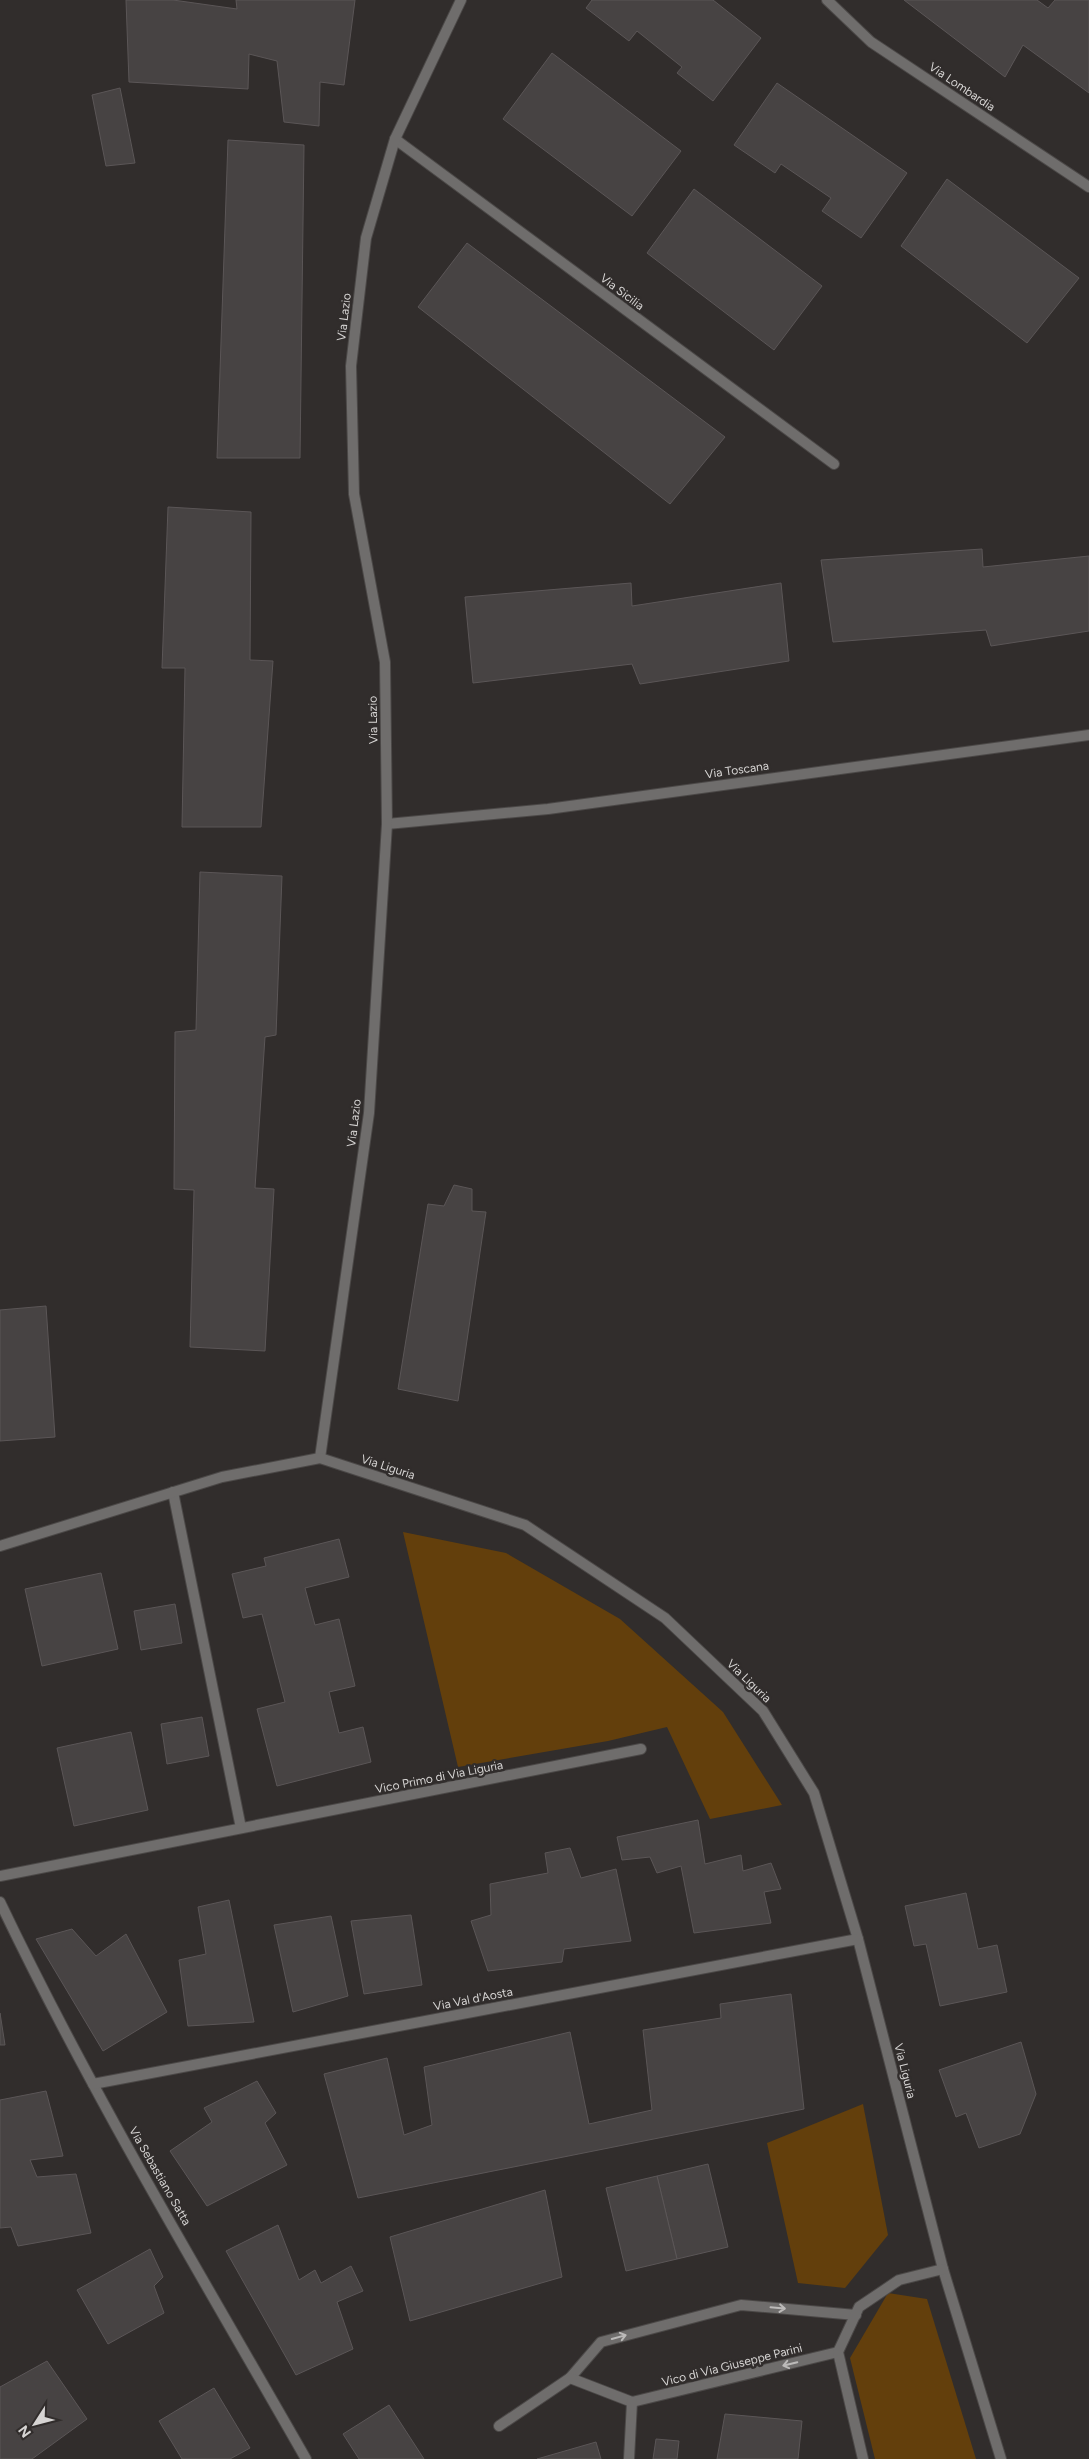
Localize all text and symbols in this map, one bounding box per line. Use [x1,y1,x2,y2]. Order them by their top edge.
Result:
street label: Via Lombardia [926,60,998,114]
street label: Via Sicilia [597,271,647,313]
street label: Via Lazio [334,292,354,342]
street label: Via Lazio [366,696,380,744]
street label: Via Toscana [704,759,770,781]
street label: Via Lazio [344,1098,364,1148]
street label: Via Liguria [359,1452,417,1482]
street label: Via Liguria [724,1657,774,1705]
street label: Vico Primo di Via Liguria [374,1758,504,1796]
street label: Via Val d'Aosta [432,1984,514,2014]
street label: Via Liguria [891,2042,919,2100]
street label: Via Sebastiano Satta [126,2124,194,2228]
one-way arrow [769,2303,785,2313]
one-way arrow [611,2332,627,2342]
street label: Vico di Via Giuseppe Parini [660,2341,804,2389]
one-way arrow [783,2360,799,2369]
north arrow [10,2399,60,2449]
text: N [15,2422,35,2441]

